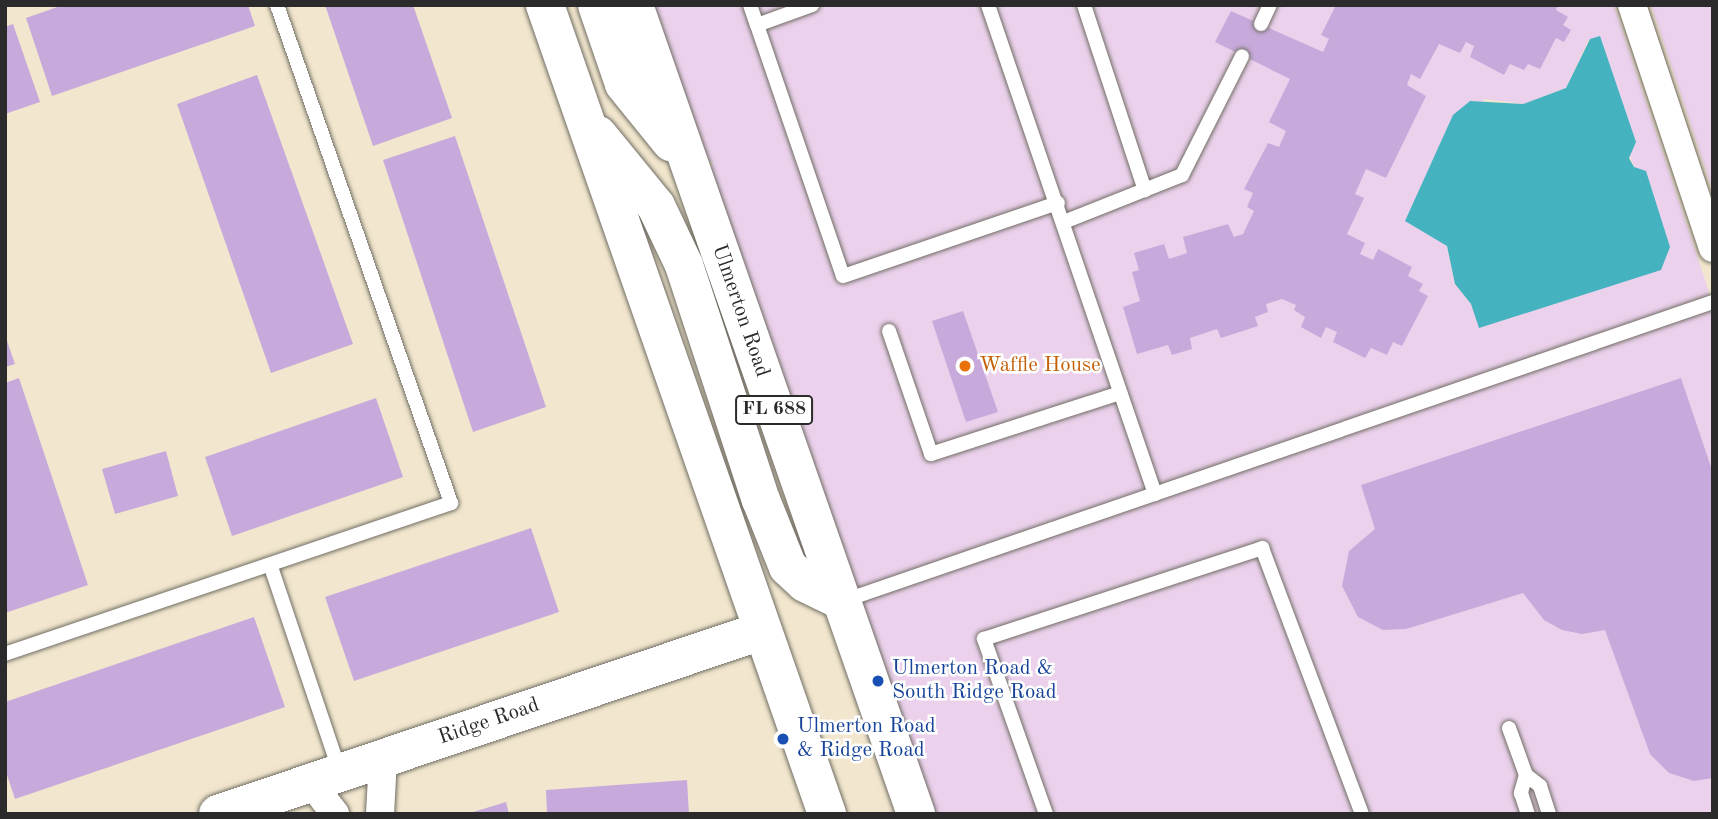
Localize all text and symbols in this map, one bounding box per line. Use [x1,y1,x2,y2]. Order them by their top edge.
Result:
street label: Ulmerton Road [705,241,775,381]
place label: Waffle House [979,353,1101,379]
marker: Waffle House [957,358,973,374]
road number: FL 688 [734,394,814,426]
place label: Ulmerton Road & South Ridge Road [892,656,1057,706]
marker: Ulmerton Road & South Ridge Road [870,673,886,689]
street label: Ridge Road [435,693,543,751]
place label: Ulmerton Road & Ridge Road [797,714,936,764]
marker: Ulmerton Road & Ridge Road [775,731,791,747]

